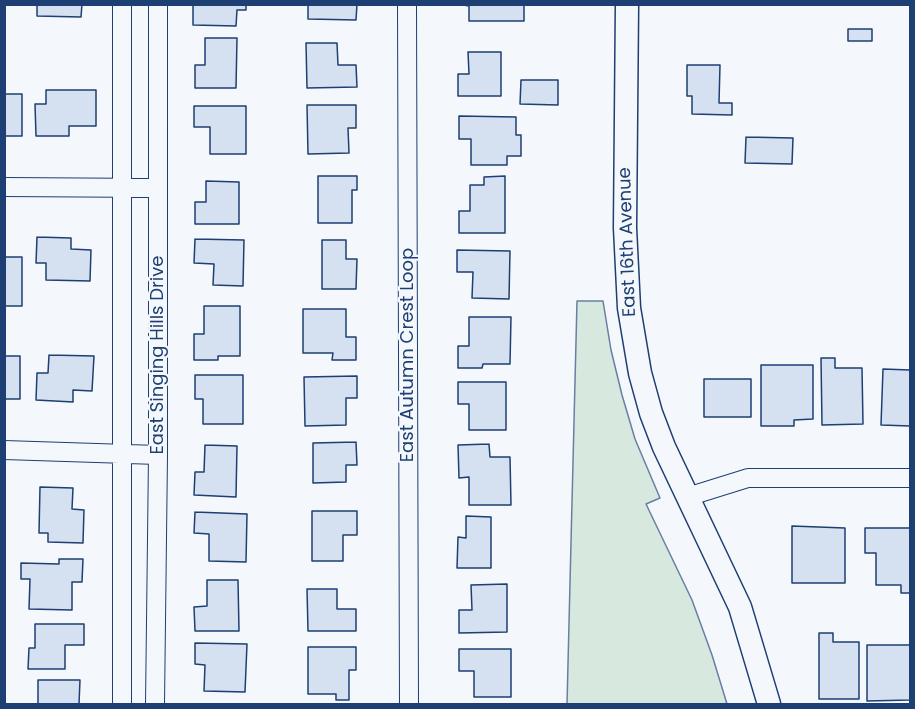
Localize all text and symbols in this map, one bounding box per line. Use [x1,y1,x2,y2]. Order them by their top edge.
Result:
street label: East 16th Avenue [615,167,641,317]
street label: East Autumn Crest Loop [397,248,419,462]
street label: East Singing Hills Drive [147,256,169,454]

